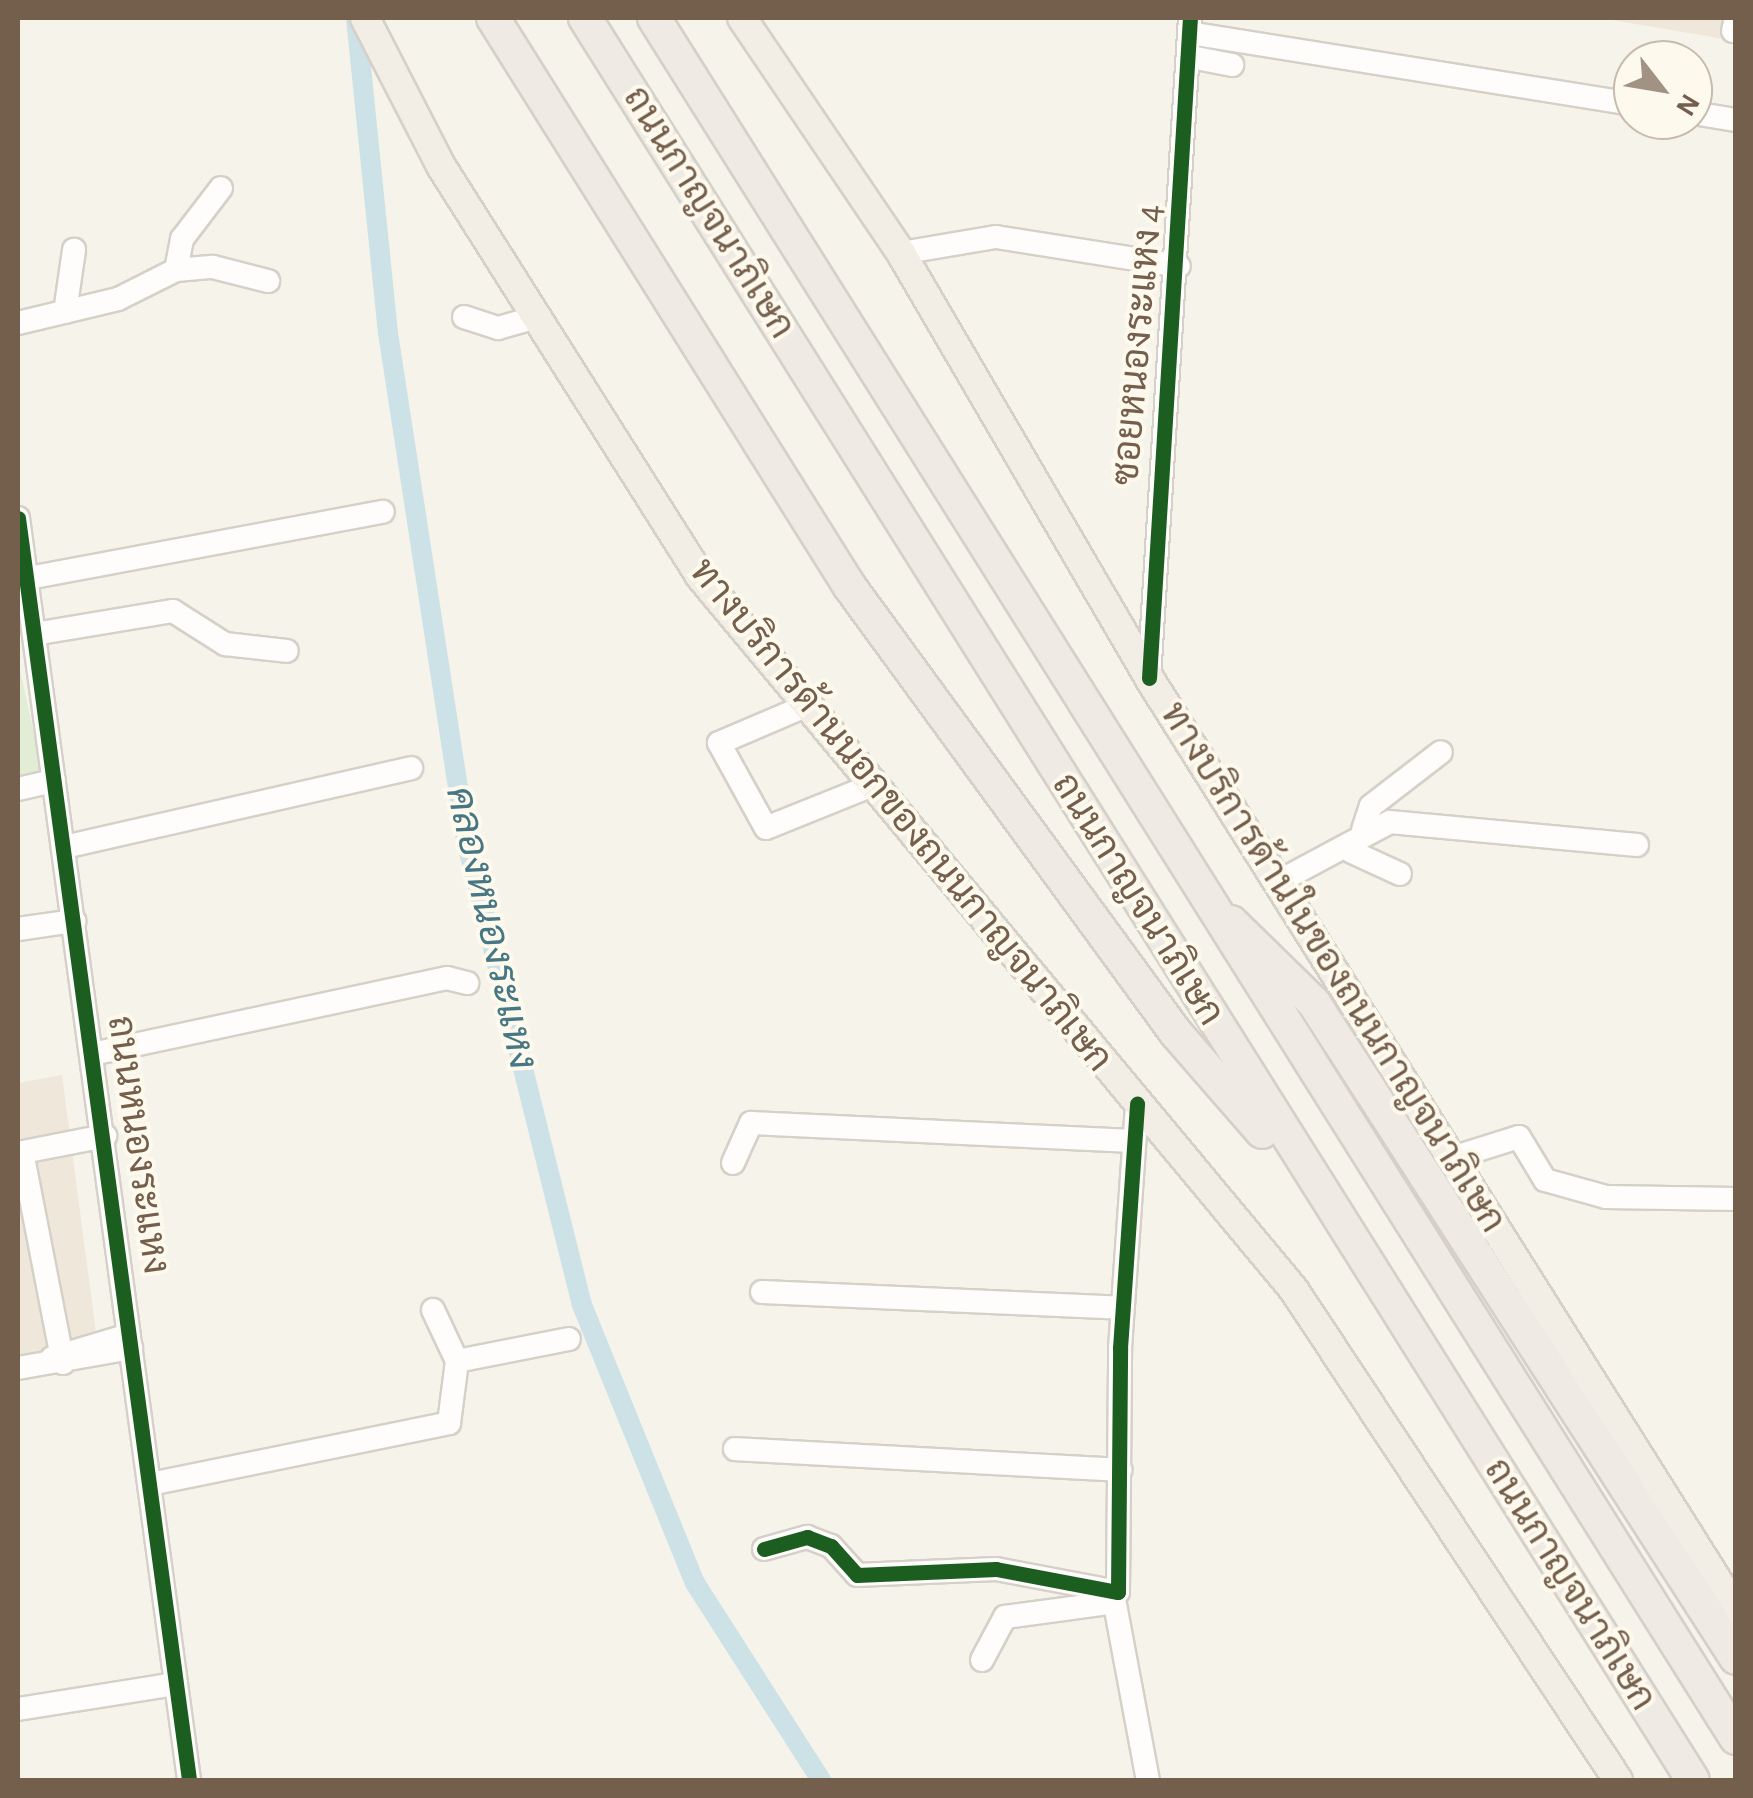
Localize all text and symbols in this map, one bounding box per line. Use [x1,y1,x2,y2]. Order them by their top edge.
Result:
north arrow [1613,40,1713,140]
street label: ถนนกาญจนาภิเษก [612,78,804,348]
text: N [1670,89,1704,120]
street label: ซอยหนองระแหง 4 [1104,203,1174,487]
street label: ทางบริการด้านนอกของถนนกาญจนาภิเษก [679,550,1121,1082]
street label: ทางบริการด้านในของถนนกาญจนาภิเษก [1149,694,1515,1242]
street label: ถนนกาญจนาภิเษก [1041,765,1233,1035]
water label: คลองหนองระแหง [435,782,547,1074]
street label: ถนนหนองระแหง [96,1013,178,1277]
street label: ถนนกาญจนาภิเษก [1473,1450,1665,1720]

